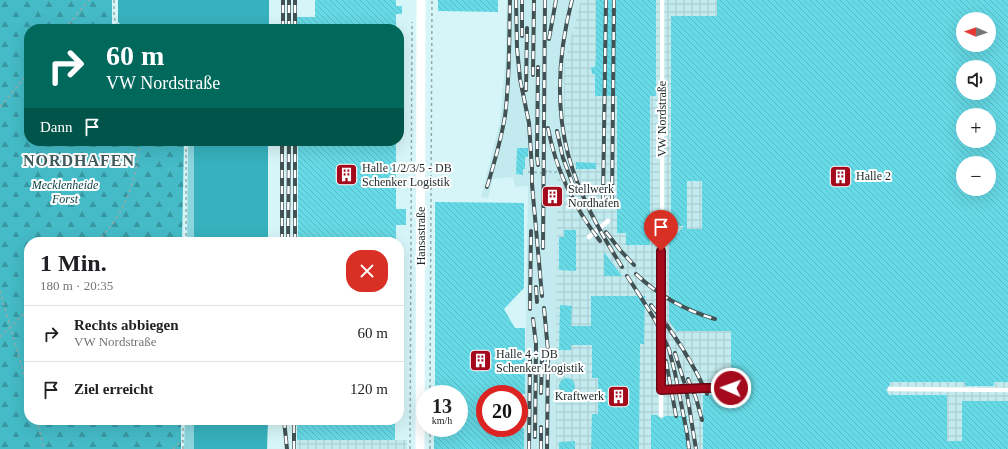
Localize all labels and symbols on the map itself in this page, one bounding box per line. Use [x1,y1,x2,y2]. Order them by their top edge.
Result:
north arrow [956,12,996,52]
street label: VW Nordstraße [655,81,669,157]
district label: NORDHAFEN [23,152,135,169]
place label: Halle 1/2/3/5 - DB Schenker Logistik [362,161,452,189]
building icon: Halle 1/2/3/5 - DB Schenker Logistik [334,162,360,188]
building icon: Halle 2 [827,163,853,189]
place label: Halle 2 [856,169,891,183]
park label: Mecklenheide Forst [31,178,99,206]
place label: Stellwerk Nordhafen [568,182,619,210]
building icon: Stellwerk Nordhafen [540,183,566,209]
street label: Hansastraße [414,207,428,265]
pin [644,210,678,251]
place label: Halle 4 - DB Schenker Logistik [496,347,584,375]
building icon: Halle 4 - DB Schenker Logistik [467,348,493,374]
position arrow [710,367,752,409]
building icon: Kraftwerk [606,383,632,409]
speed limit sign: 20 [476,385,528,437]
place label: Kraftwerk [555,389,604,403]

